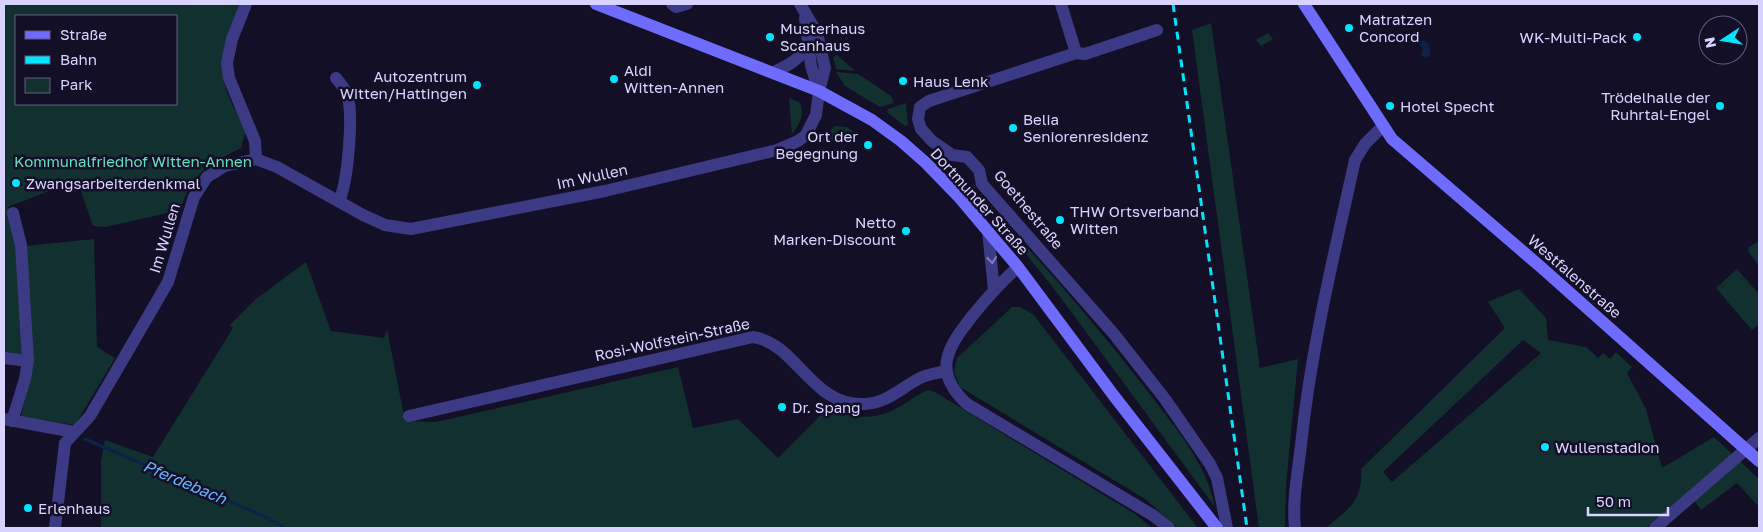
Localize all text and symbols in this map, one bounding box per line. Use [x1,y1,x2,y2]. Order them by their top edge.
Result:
place label: Matratzen Concord [1359,10,1432,45]
legend [15,15,178,105]
north arrow [1698,15,1748,65]
place label: Musterhaus Scanhaus [780,19,865,54]
marker: Matratzen Concord [1343,22,1355,34]
text: Straße [60,25,107,43]
place label: WK-Multi-Pack [1520,28,1628,46]
marker: Musterhaus Scanhaus [764,31,776,43]
marker: WK-Multi-Pack [1631,31,1643,43]
text: N [1700,36,1719,50]
text: Bahn [60,50,97,68]
place label: Aldi Witten-Annen [624,61,724,96]
place label: Autozentrum Witten/Hattingen [340,67,467,102]
place label: Haus Lenk [913,72,989,90]
marker: Aldi Witten-Annen [608,73,620,85]
text: Park [60,75,93,93]
marker: Haus Lenk [897,75,909,87]
marker: Autozentrum Witten/Hattingen [471,79,483,91]
place label: Trödelhalle der Ruhrtal-Engel [1601,88,1710,123]
place label: Hotel Specht [1400,97,1494,115]
marker: Hotel Specht [1384,100,1396,112]
marker: Trödelhalle der Ruhrtal-Engel [1714,100,1726,112]
place label: Belia Seniorenresidenz [1023,110,1149,145]
marker: Belia Seniorenresidenz [1007,122,1019,134]
place label: Ort der Begegnung [775,127,858,162]
marker: Ort der Begegnung [862,139,874,151]
street label: Dortmunder Straße [927,144,1033,258]
park label: Kommunalfriedhof Witten-Annen [14,152,252,170]
street label: Im Wullen [555,160,629,192]
street label: Goethestraße [991,166,1067,252]
place label: Zwangsarbeiterdenkmal [26,174,200,192]
marker: Zwangsarbeiterdenkmal [10,177,22,189]
street label: Im Wullen [145,201,183,275]
place label: THW Ortsverband Witten [1070,202,1199,237]
place label: Netto Marken-Discount [773,213,896,248]
marker: THW Ortsverband Witten [1054,214,1066,226]
marker: Netto Marken-Discount [900,225,912,237]
street label: Westfalenstraße [1524,230,1626,322]
one-way arrow [986,256,997,264]
street label: Rosi-Wolfstein-Straße [593,314,751,364]
place label: Dr. Spang [792,398,861,416]
marker: Dr. Spang [776,401,788,413]
place label: Wullenstadion [1555,438,1659,456]
marker: Wullenstadion [1539,441,1551,453]
water label: Pferdebach [140,456,231,509]
scale bar [1588,484,1668,516]
text: 50 m [1596,492,1631,510]
place label: Erlenhaus [38,499,110,517]
marker: Erlenhaus [22,502,34,514]

